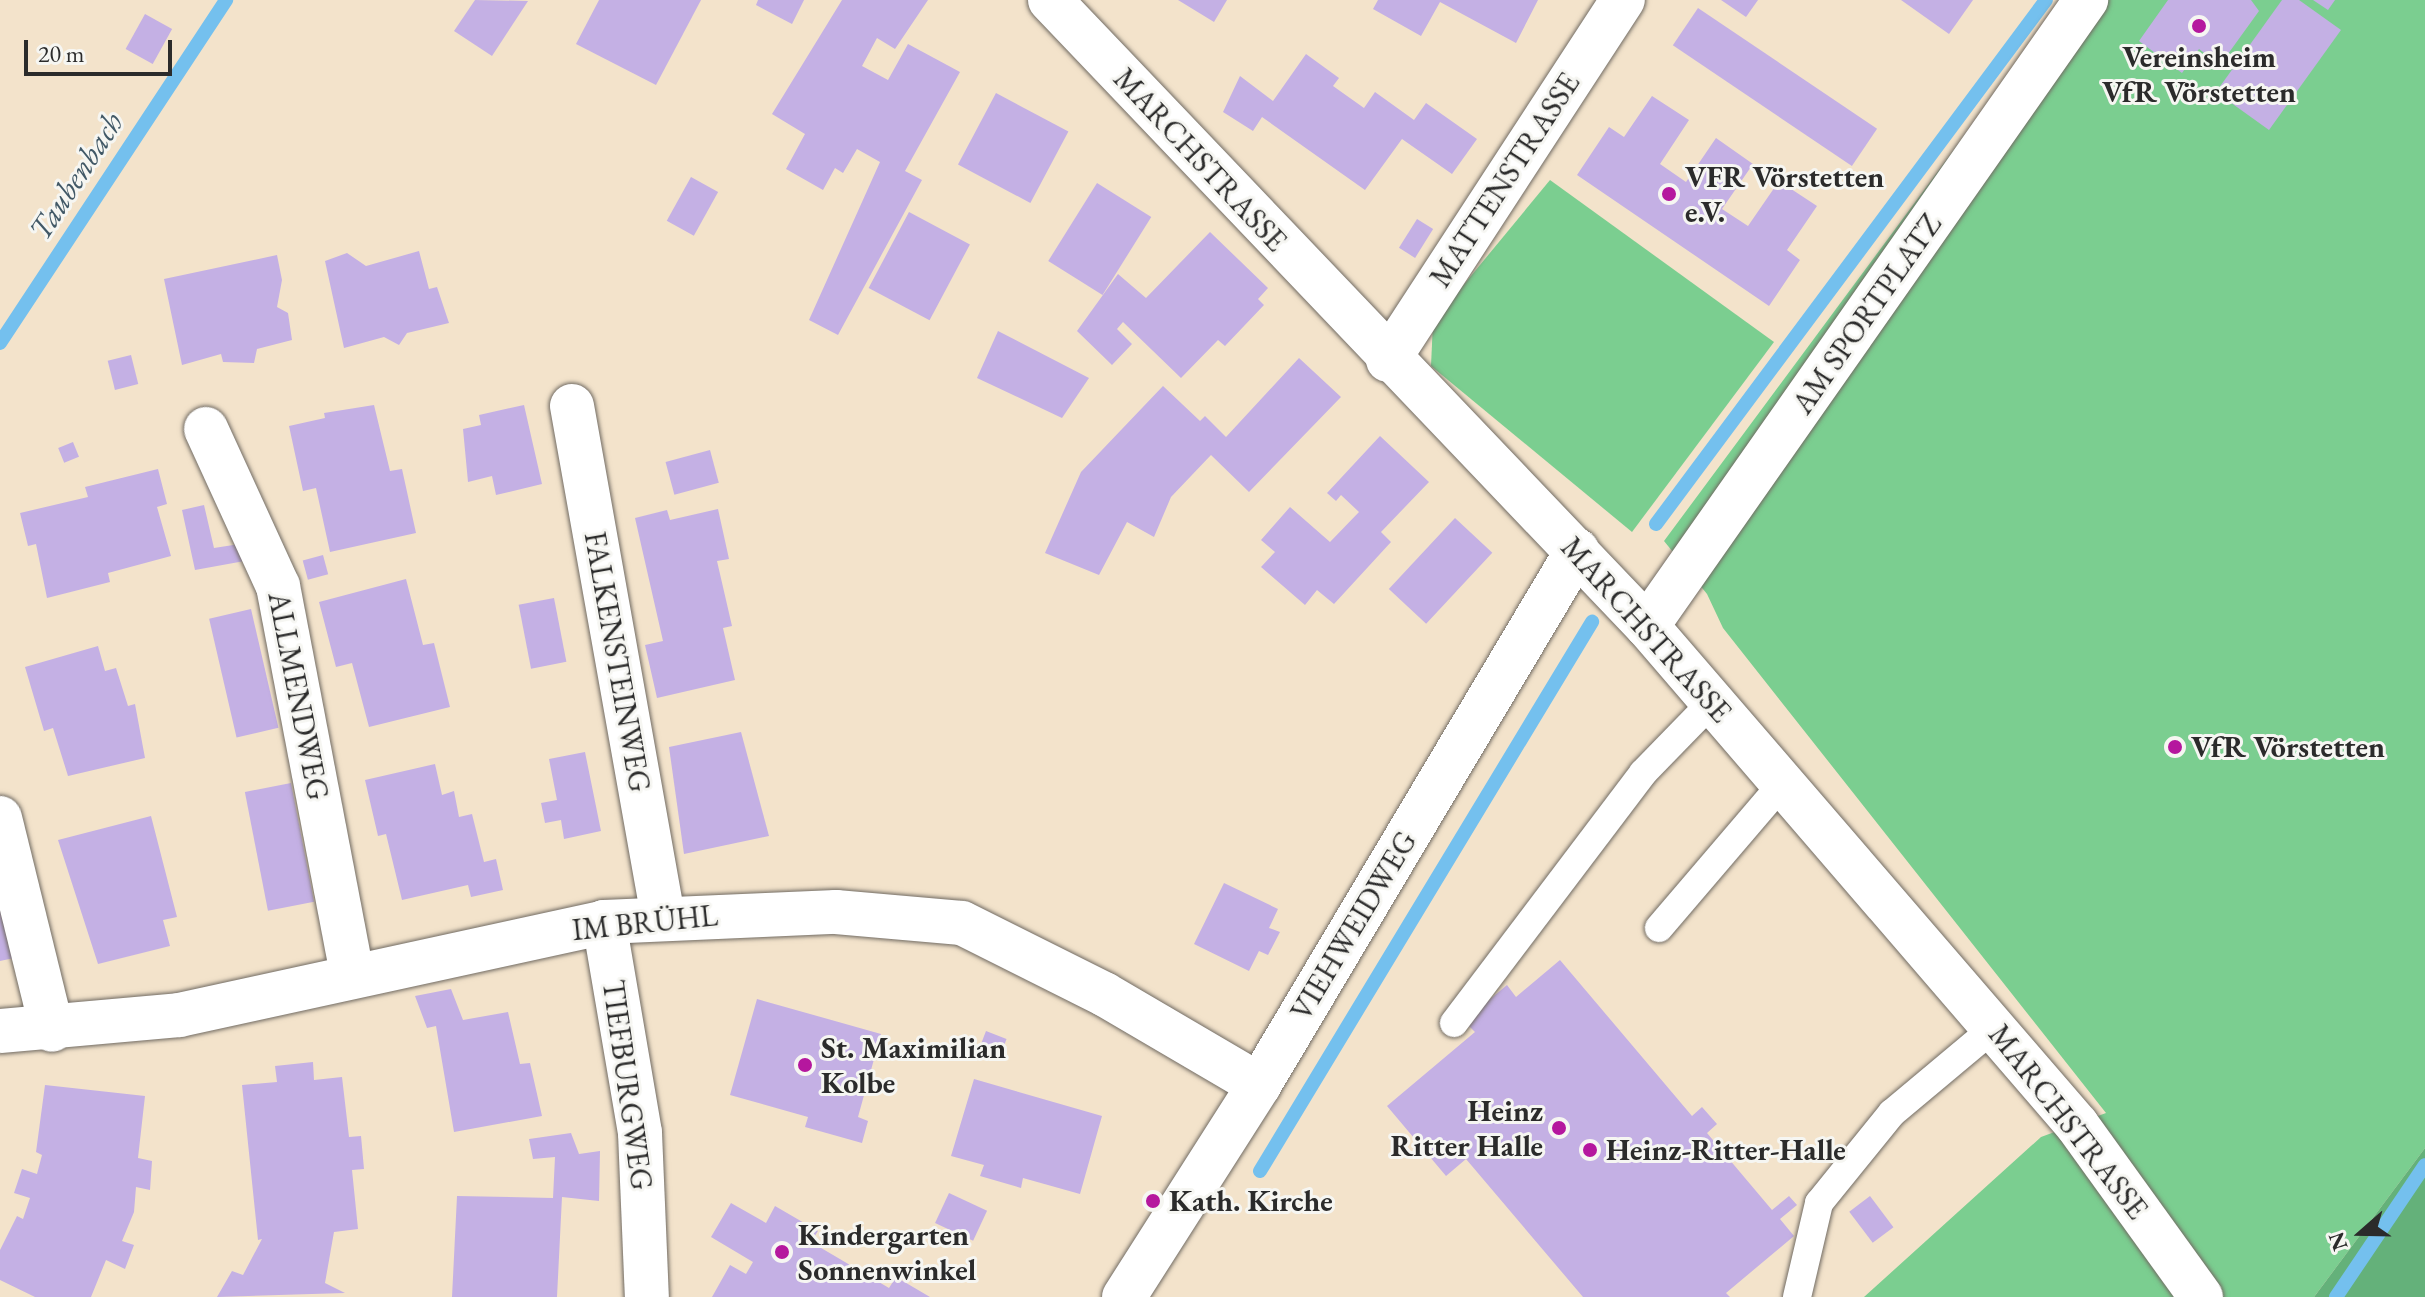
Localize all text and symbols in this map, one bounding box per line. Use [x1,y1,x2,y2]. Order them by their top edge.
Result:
marker: Vereinsheim VfR Vörstetten [2190,17,2208,35]
scale bar [28,24,176,74]
text: 20 m [38,38,85,69]
place label: Vereinsheim VfR Vörstetten [2102,39,2296,110]
street label: MARCHSTRASSE [1106,61,1294,259]
street label: MATTENSTRASSE [1422,66,1588,294]
water label: Taubenbach [21,105,131,247]
place label: VFR Vörstetten e.V. [1685,159,1884,230]
marker: VFR Vörstetten e.V. [1660,185,1678,203]
street label: AM SPORTPLATZ [1785,207,1949,421]
street label: FALKENSTEINWEG [576,529,658,795]
street label: MARCHSTRASSE [1553,530,1739,730]
street label: ALLMENDWEG [260,589,336,803]
place label: VfR Vörstetten [2191,729,2385,765]
marker: VfR Vörstetten [2166,738,2184,756]
street label: VIEHWEIDWEG [1283,825,1425,1027]
street label: IM BRÜHL [570,897,720,949]
street label: TIEFBURGWEG [594,978,660,1192]
street label: MARCHSTRASSE [1981,1018,2155,1226]
place label: St. Maximilian Kolbe [821,1030,1006,1100]
marker: St. Maximilian Kolbe [796,1056,814,1074]
place label: Heinz Ritter Halle [1391,1093,1543,1164]
marker: Heinz Ritter Halle [1550,1119,1568,1137]
place label: Heinz-Ritter-Halle [1606,1132,1846,1168]
marker: Heinz-Ritter-Halle [1581,1141,1599,1159]
place label: Kath. Kirche [1169,1183,1333,1219]
marker: Kath. Kirche [1144,1192,1162,1210]
north arrow [2321,1193,2401,1273]
place label: Kindergarten Sonnenwinkel [798,1217,976,1288]
text: N [2321,1228,2355,1255]
marker: Kindergarten Sonnenwinkel [773,1243,791,1261]

